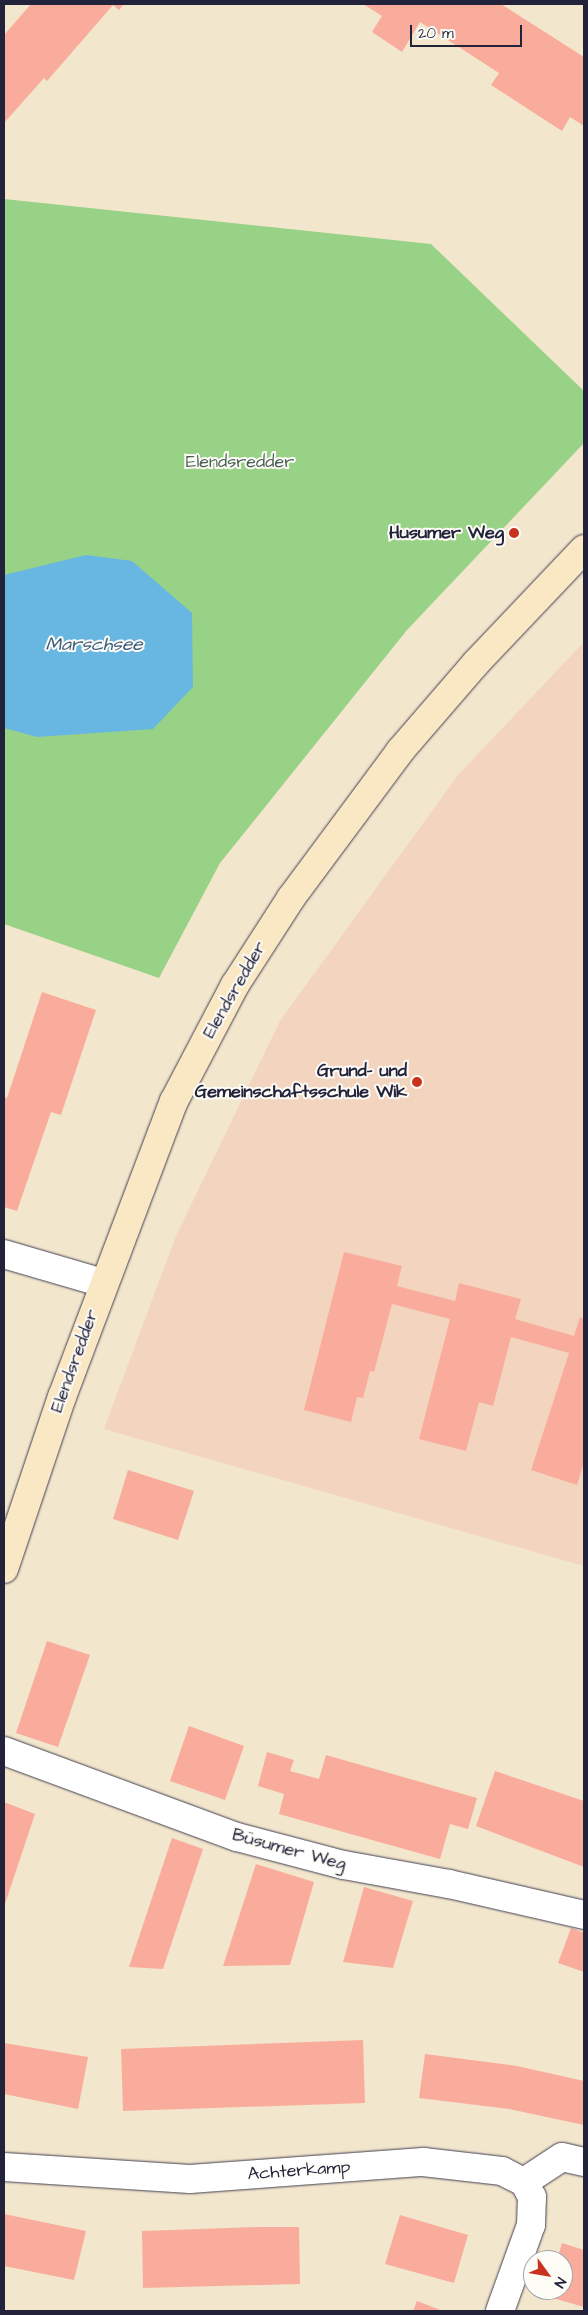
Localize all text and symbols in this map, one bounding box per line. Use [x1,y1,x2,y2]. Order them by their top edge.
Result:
scale bar [413,15,526,47]
text: 20 m [418,23,454,44]
park label: Elendsredder [186,451,294,473]
place label: Husumer Weg [389,522,504,544]
marker: Husumer Weg [508,527,520,539]
water label: Marschsee [46,634,142,656]
street label: Elendsredder [199,938,271,1042]
place label: Grund- und Gemeinschaftsschule Wik [195,1061,407,1104]
marker: Grund- und Gemeinschaftsschule Wik [411,1076,423,1088]
street label: Elendsredder [46,1306,104,1416]
street label: Büsumer Weg [230,1824,348,1876]
street label: Achterkamp [247,2157,351,2185]
north arrow [523,2250,573,2300]
text: N [549,2273,571,2291]

